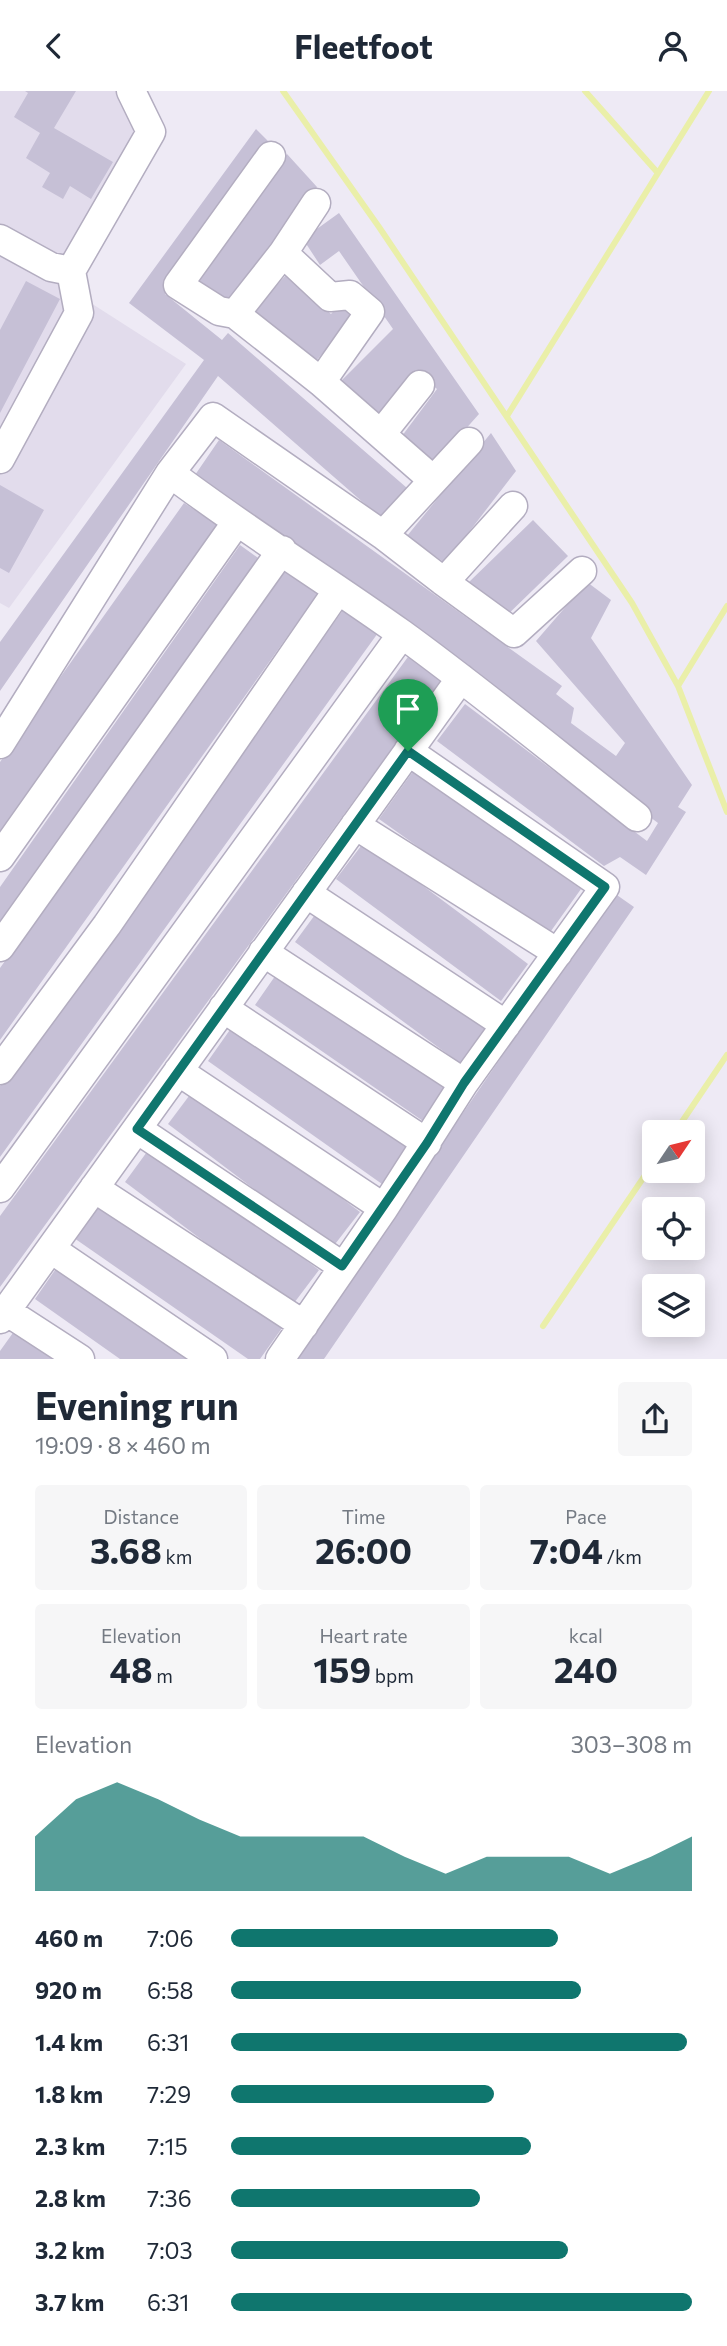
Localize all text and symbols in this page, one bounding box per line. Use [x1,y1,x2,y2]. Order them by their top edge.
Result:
text: Fleetfoot [294,26,433,66]
icon: back [35,27,73,65]
icon: person [654,27,692,65]
pin [378,679,438,751]
icon: arrive [389,690,427,728]
north arrow [642,1120,705,1183]
map controls [642,1120,705,1337]
button: locate [642,1197,705,1260]
button: layers [642,1274,705,1337]
text: Evening run [35,1381,239,1428]
button: share [618,1382,692,1456]
text: 19:09 · 8 × 460 m [35,1431,210,1459]
text: Distance [103,1505,179,1528]
text: Time [342,1505,385,1528]
text: Pace [565,1505,606,1528]
text: 3.68 [90,1528,162,1571]
text: 26:00 [315,1528,412,1571]
text: 7:04 [530,1528,603,1571]
text: km [162,1545,192,1568]
text: /km [603,1545,642,1568]
text: Elevation [101,1624,181,1647]
text: Heart rate [319,1624,408,1647]
text: kcal [569,1624,603,1647]
text: 48 [109,1647,153,1690]
text: 159 [313,1647,371,1690]
text: 240 [554,1647,618,1690]
text: m [153,1664,173,1687]
text: bpm [371,1664,414,1687]
text: Elevation [35,1730,132,1758]
text: 303–308 m [571,1730,692,1758]
text: 460 m [35,1924,103,1952]
text: 7:06 [147,1924,194,1952]
text: 920 m [35,1976,102,2004]
text: 6:58 [147,1976,194,2004]
text: 1.4 km [35,2028,103,2056]
text: 6:31 [147,2028,189,2056]
text: 1.8 km [35,2080,103,2108]
text: 7:29 [147,2080,191,2108]
text: 2.3 km [35,2132,105,2160]
text: 7:15 [147,2132,188,2160]
text: 2.8 km [35,2184,106,2212]
text: 7:36 [147,2184,192,2212]
text: 3.2 km [35,2236,105,2264]
text: 7:03 [147,2236,193,2264]
text: 3.7 km [35,2288,104,2316]
text: 6:31 [147,2288,189,2316]

